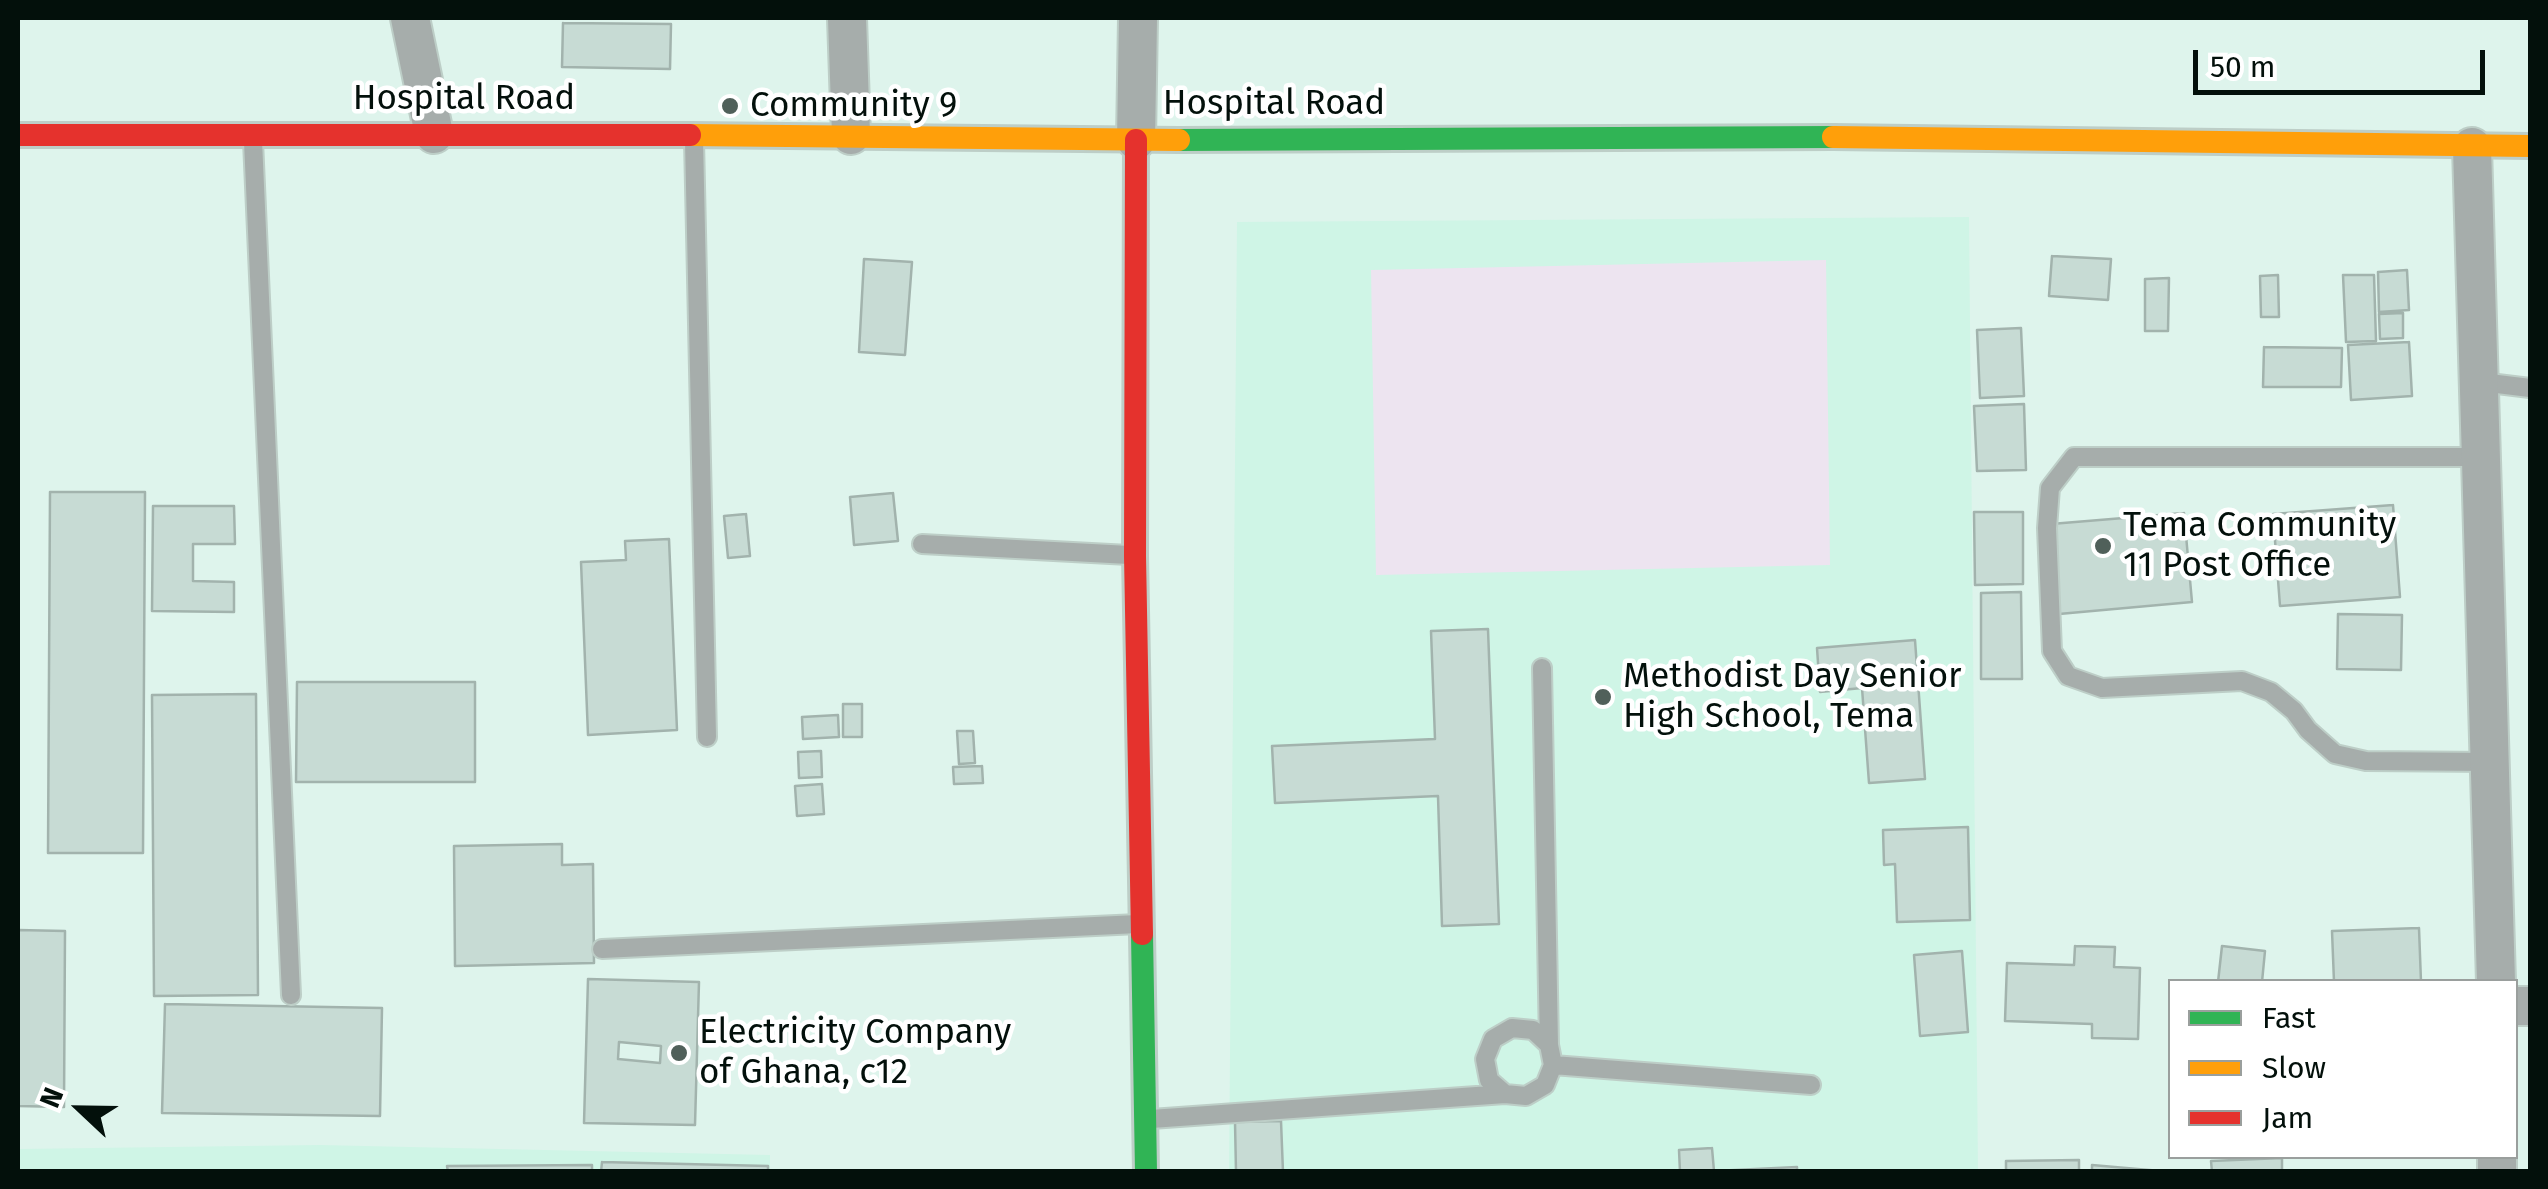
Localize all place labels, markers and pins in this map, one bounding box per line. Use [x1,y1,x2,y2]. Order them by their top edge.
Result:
place label: Community 9 [750,85,957,127]
marker: Community 9 [719,95,741,117]
place label: Tema Community 11 Post Office [2123,505,2396,587]
marker: Tema Community 11 Post Office [2092,535,2114,557]
place label: Methodist Day Senior High School, Tema [1623,656,1962,738]
marker: Methodist Day Senior High School, Tema [1592,686,1614,708]
place label: Electricity Company of Ghana, c12 [699,1012,1011,1094]
marker: Electricity Company of Ghana, c12 [668,1042,690,1064]

